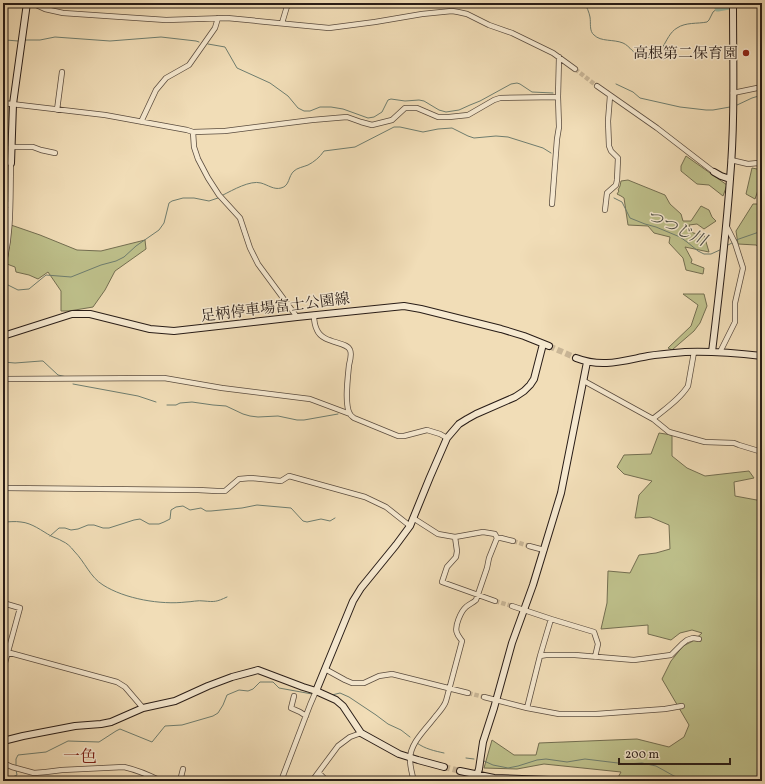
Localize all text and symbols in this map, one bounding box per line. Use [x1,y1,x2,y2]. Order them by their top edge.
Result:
place label: 高根第二保育園 [633,44,738,65]
marker: 高根第二保育園 [741,48,751,58]
water label: つつじ川 [642,205,712,253]
street label: 足柄停車場富士公園線 [199,289,351,328]
scale bar [619,740,730,766]
district label: 一色 [63,746,97,769]
text: 200 m [625,747,659,763]

